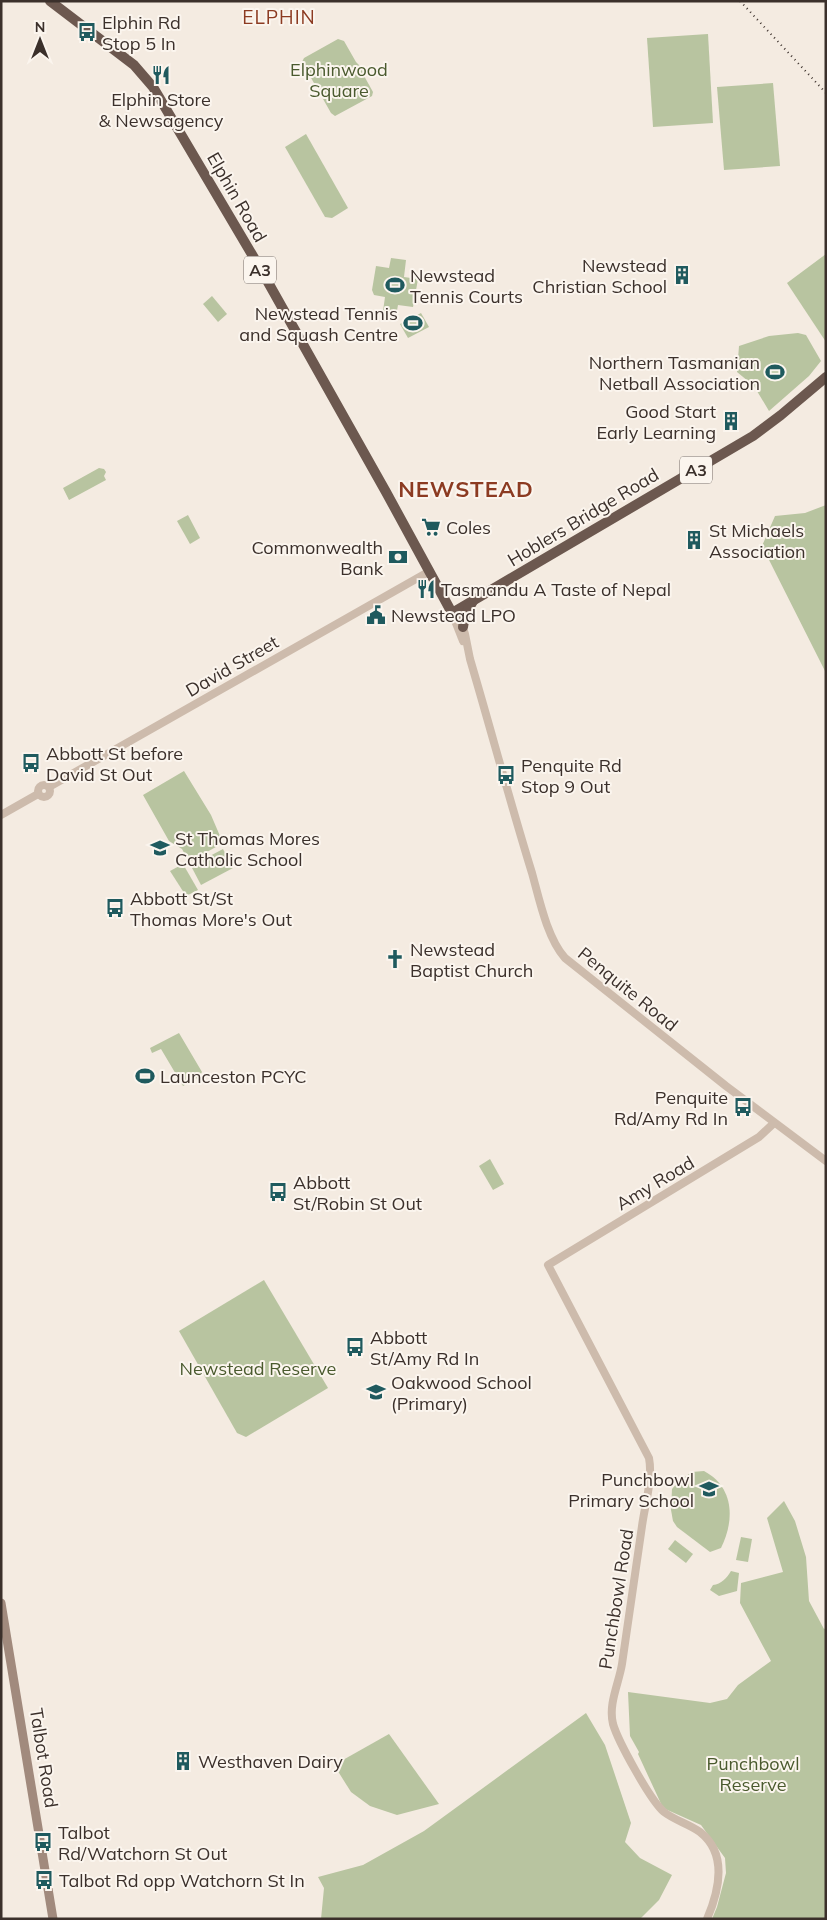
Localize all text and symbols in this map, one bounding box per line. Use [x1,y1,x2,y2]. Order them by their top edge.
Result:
district label: ELPHIN [242,5,316,29]
place label: Elphin Rd Stop 5 In [102,11,181,55]
north arrow [15,15,65,65]
text: N [35,18,45,36]
bus stop icon: Elphin Rd Stop 5 In [76,21,98,43]
park label: Elphinwood Square [290,58,388,102]
restaurant icon: Elphin Store & Newsagency [150,64,172,86]
place label: Elphin Store & Newsagency [99,88,224,132]
street label: Elphin Road [202,148,272,246]
place label: Newstead Christian School [532,254,667,298]
road number: A3 [244,256,276,284]
place label: Newstead Tennis Courts [410,264,523,308]
building icon: Newstead Christian School [671,264,693,286]
sports icon: Newstead Tennis Courts [384,274,406,296]
place label: Newstead Tennis and Squash Centre [239,302,398,346]
sports icon: Newstead Tennis and Squash Centre [402,312,424,334]
place label: Northern Tasmanian Netball Association [589,351,760,395]
sports icon: Northern Tasmanian Netball Association [764,361,786,383]
place label: Good Start Early Learning [597,400,716,444]
building icon: Good Start Early Learning [720,410,742,432]
road number: A3 [680,456,712,484]
street label: Hoblers Bridge Road [503,463,663,571]
district label: NEWSTEAD [398,475,534,503]
supermarket icon: Coles [420,516,442,538]
place label: Coles [446,516,491,539]
place label: St Michaels Association [709,519,806,563]
building icon: St Michaels Association [683,529,705,551]
place label: Commonwealth Bank [251,536,384,580]
bank icon: Commonwealth Bank [387,546,409,568]
restaurant icon: Tasmandu A Taste of Nepal [415,578,437,600]
place label: Tasmandu A Taste of Nepal [441,578,671,601]
public building icon: Newstead LPO [365,604,387,626]
place label: Newstead LPO [391,604,516,627]
street label: David Street [182,630,282,702]
place label: Abbott St before David St Out [46,742,183,786]
bus stop icon: Abbott St before David St Out [20,752,42,774]
place label: Penquite Rd Stop 9 Out [521,754,622,798]
bus stop icon: Penquite Rd Stop 9 Out [495,764,517,786]
place label: St Thomas Mores Catholic School [175,827,320,871]
school or university icon: St Thomas Mores Catholic School [149,837,171,859]
place label: Abbott St/St Thomas More's Out [130,887,292,931]
bus stop icon: Abbott St/St Thomas More's Out [104,897,126,919]
place label: Newstead Baptist Church [410,938,533,982]
street label: Penquite Road [573,942,683,1036]
church icon: Newstead Baptist Church [384,948,406,970]
sports icon: Launceston PCYC [134,1065,156,1087]
place label: Launceston PCYC [160,1065,307,1088]
place label: Penquite Rd/Amy Rd In [614,1086,728,1130]
bus stop icon: Penquite Rd/Amy Rd In [732,1096,754,1118]
street label: Amy Road [612,1151,698,1215]
place label: Abbott St/Robin St Out [293,1171,422,1215]
bus stop icon: Abbott St/Robin St Out [267,1181,289,1203]
place label: Abbott St/Amy Rd In [370,1326,479,1370]
bus stop icon: Abbott St/Amy Rd In [344,1336,366,1358]
park label: Newstead Reserve [180,1357,336,1380]
place label: Oakwood School (Primary) [391,1371,532,1415]
school or university icon: Oakwood School (Primary) [365,1381,387,1403]
place label: Punchbowl Primary School [568,1468,694,1512]
school or university icon: Punchbowl Primary School [698,1478,720,1500]
street label: Punchbowl Road [594,1527,638,1671]
street label: Talbot Road [25,1706,63,1810]
building icon: Westhaven Dairy [172,1750,194,1772]
place label: Westhaven Dairy [198,1750,343,1773]
park label: Punchbowl Reserve [707,1752,799,1796]
place label: Talbot Rd/Watchorn St Out [58,1821,227,1865]
bus stop icon: Talbot Rd/Watchorn St Out [32,1831,54,1853]
bus stop icon: Talbot Rd opp Watchorn St In [33,1869,55,1891]
place label: Talbot Rd opp Watchorn St In [59,1869,305,1892]

